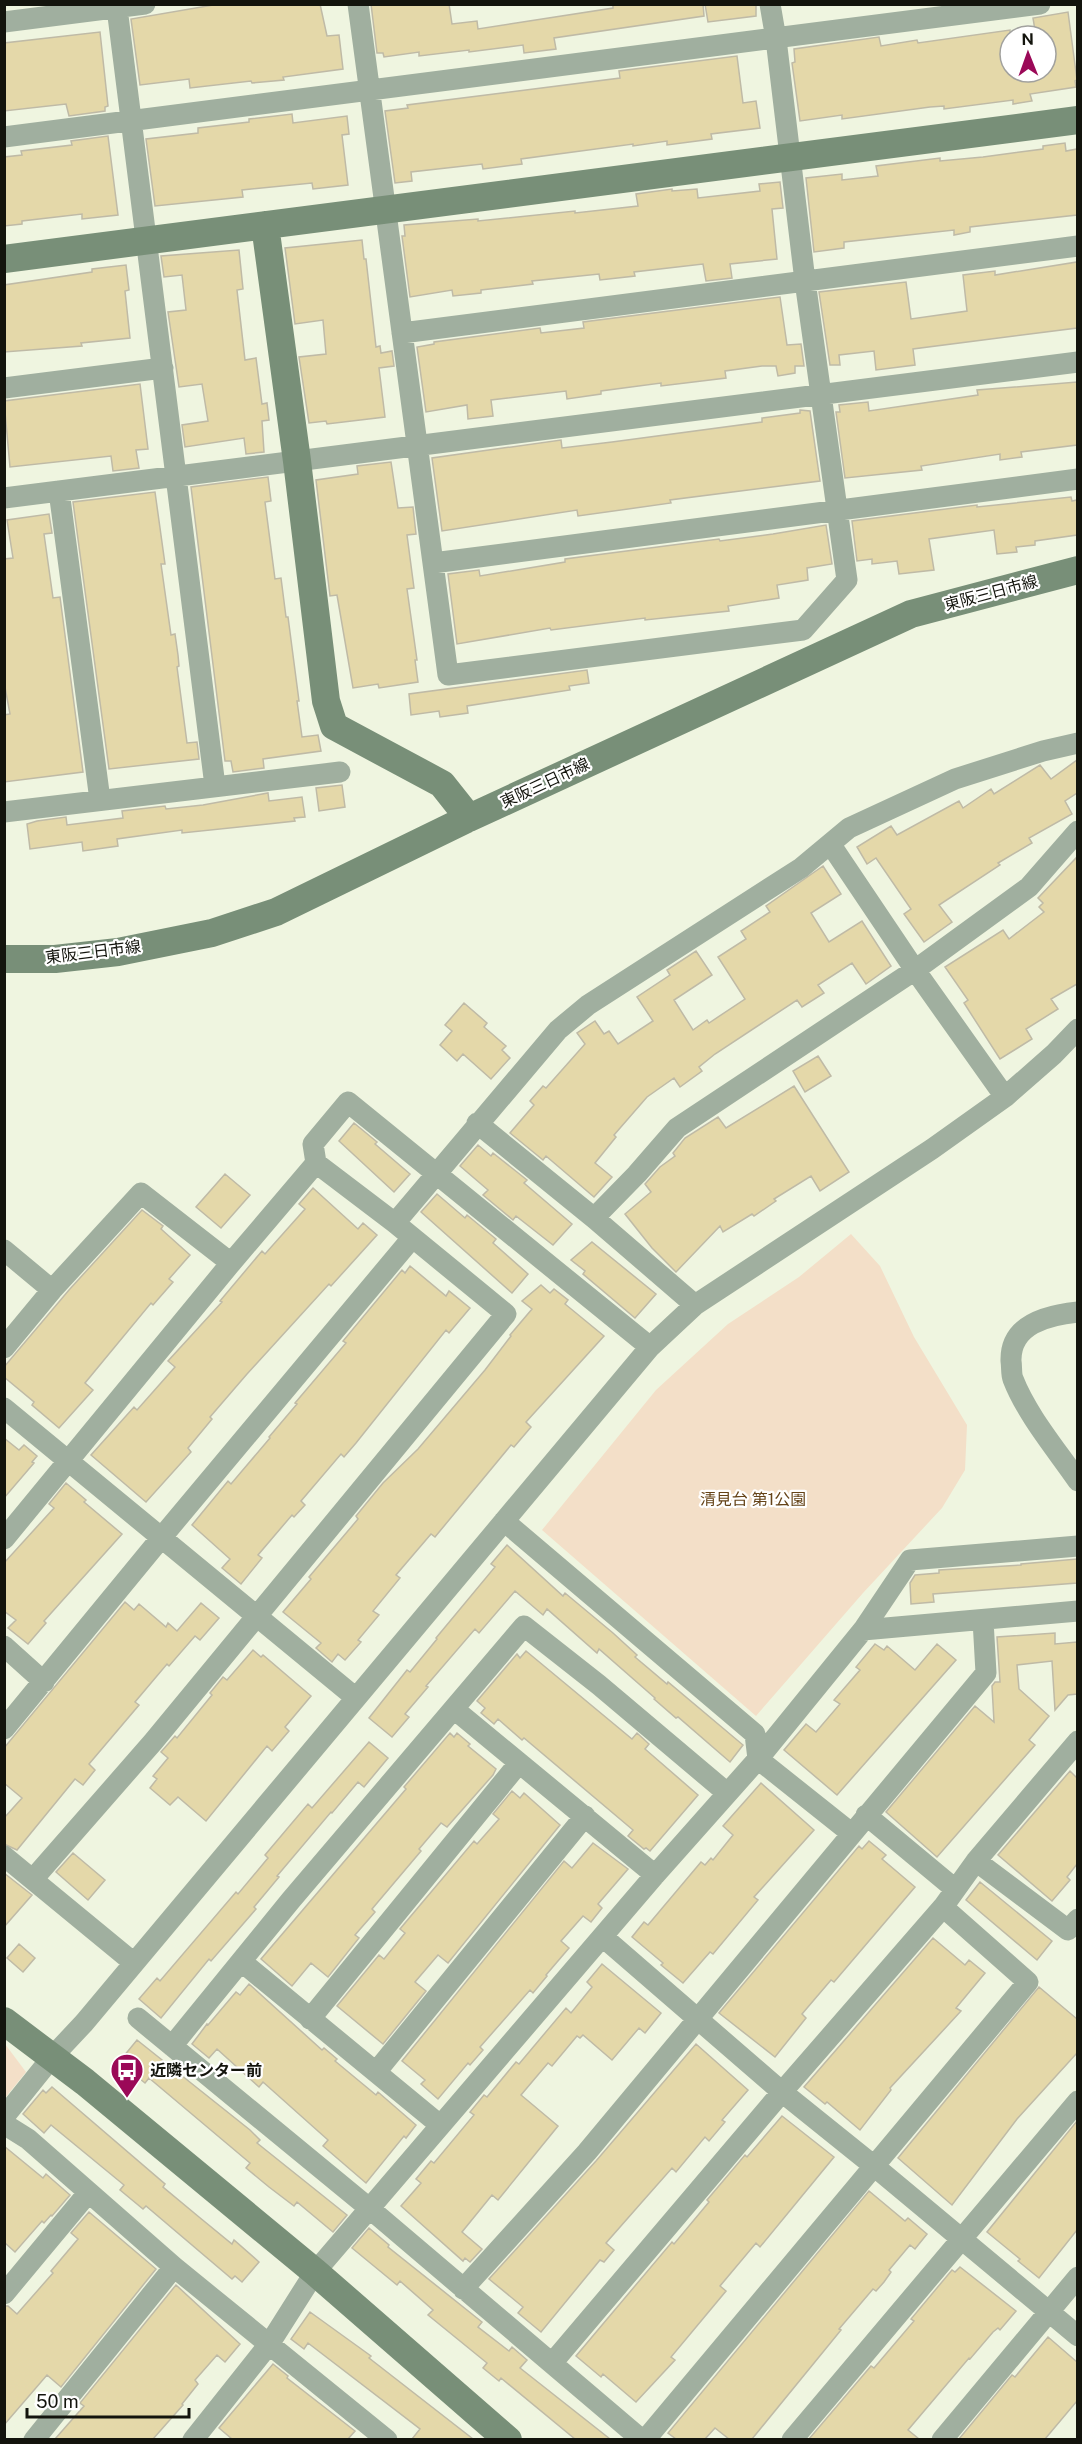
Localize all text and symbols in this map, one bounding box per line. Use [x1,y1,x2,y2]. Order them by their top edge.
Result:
north arrow [998,24,1058,84]
text: N [1021,30,1034,49]
street label: 東阪三日市線 [942,571,1040,615]
street label: 東阪三日市線 [497,754,593,812]
street label: 東阪三日市線 [44,937,142,967]
park label: 清見台 第1公園 [700,1490,806,1509]
bus stop icon: 近隣センター前 [109,2052,145,2099]
place label: 近隣センター前 [150,2061,262,2080]
scale bar [27,2381,189,2419]
text: 50 m [36,2391,79,2412]

